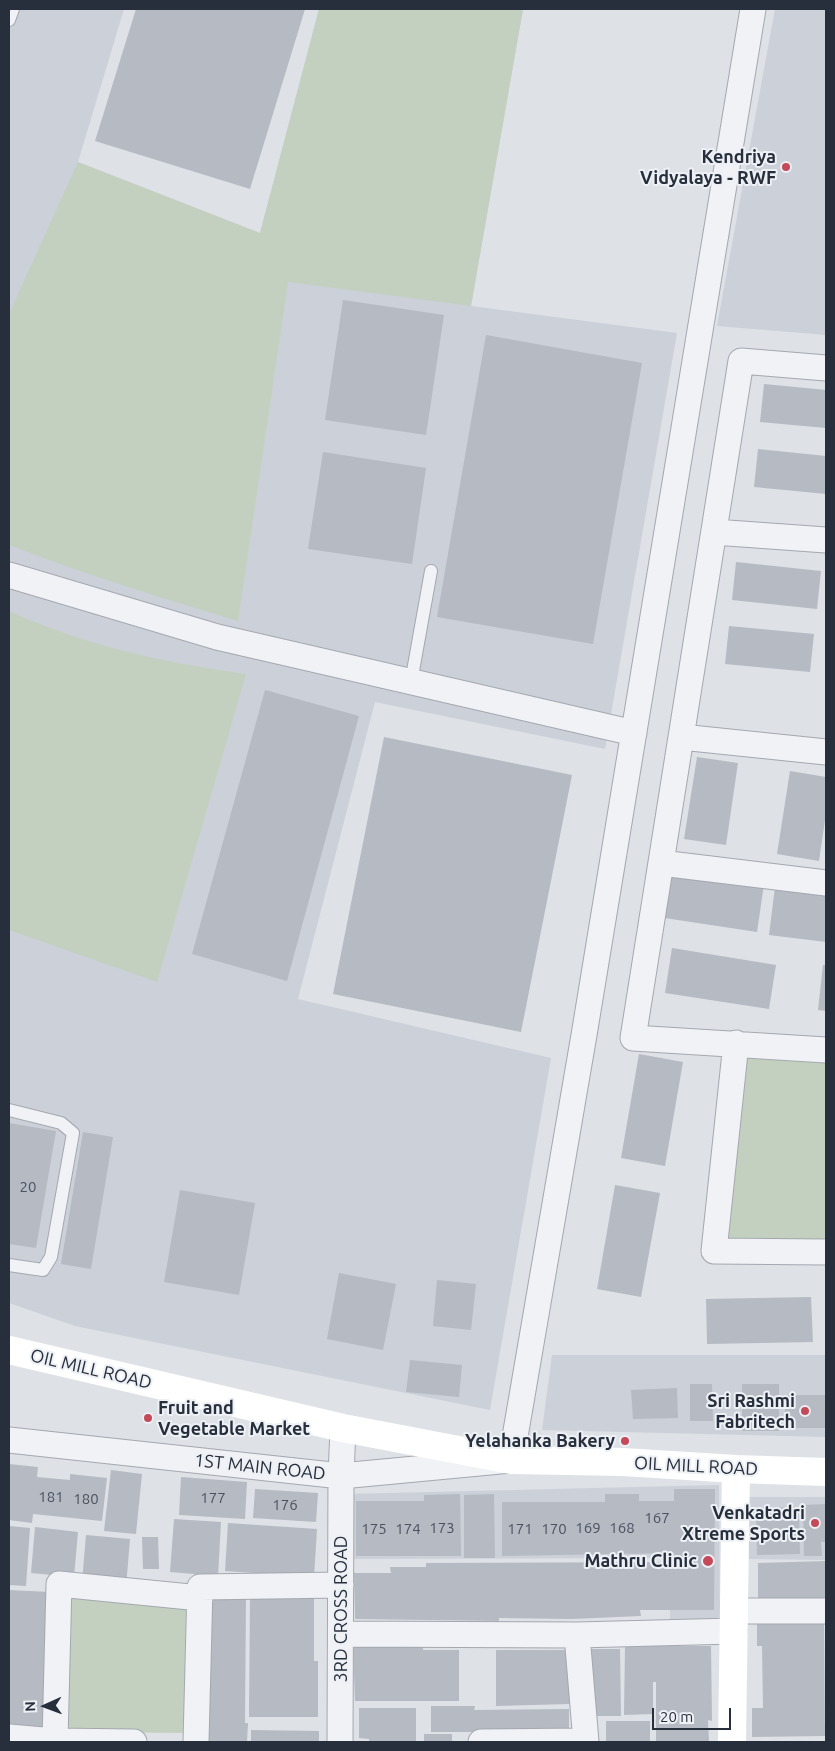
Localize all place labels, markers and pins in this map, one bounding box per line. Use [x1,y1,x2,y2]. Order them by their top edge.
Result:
place label: Kendriya Vidyalaya - RWF [640,146,776,188]
marker: Kendriya Vidyalaya - RWF [780,161,792,173]
place label: Sri Rashmi Fabritech [707,1390,795,1432]
place label: Fruit and Vegetable Market [158,1397,310,1440]
marker: Sri Rashmi Fabritech [799,1405,811,1417]
marker: Fruit and Vegetable Market [142,1412,154,1424]
place label: Yelahanka Bakery [465,1430,615,1452]
marker: Yelahanka Bakery [619,1435,631,1447]
place label: Venkatadri Xtreme Sports [682,1502,805,1545]
marker: Venkatadri Xtreme Sports [809,1517,821,1529]
place label: Mathru Clinic [584,1550,697,1572]
marker: Mathru Clinic [701,1554,715,1568]

